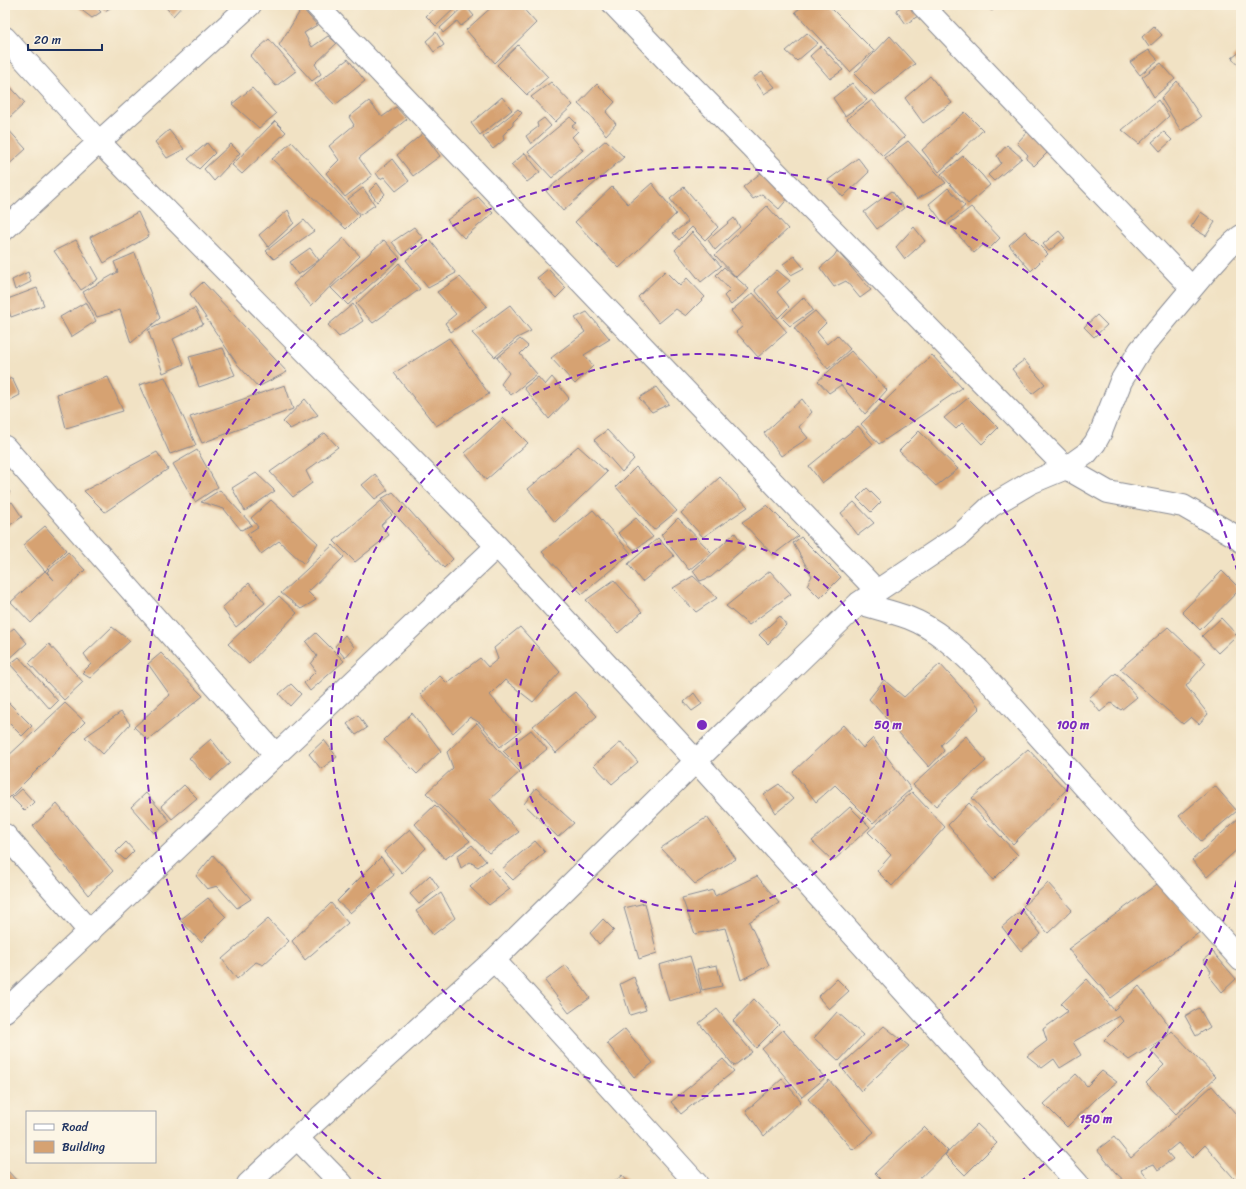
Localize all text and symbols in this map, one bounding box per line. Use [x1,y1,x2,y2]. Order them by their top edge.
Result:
scale bar [28,26,102,52]
text: 20 m [34,29,61,51]
text: 50 m [874,714,902,736]
text: 100 m [1057,714,1090,736]
centre of rings [695,718,709,732]
text: 150 m [1080,1108,1113,1130]
legend [26,1111,156,1163]
text: Road [62,1116,89,1138]
text: Building [62,1136,105,1158]

